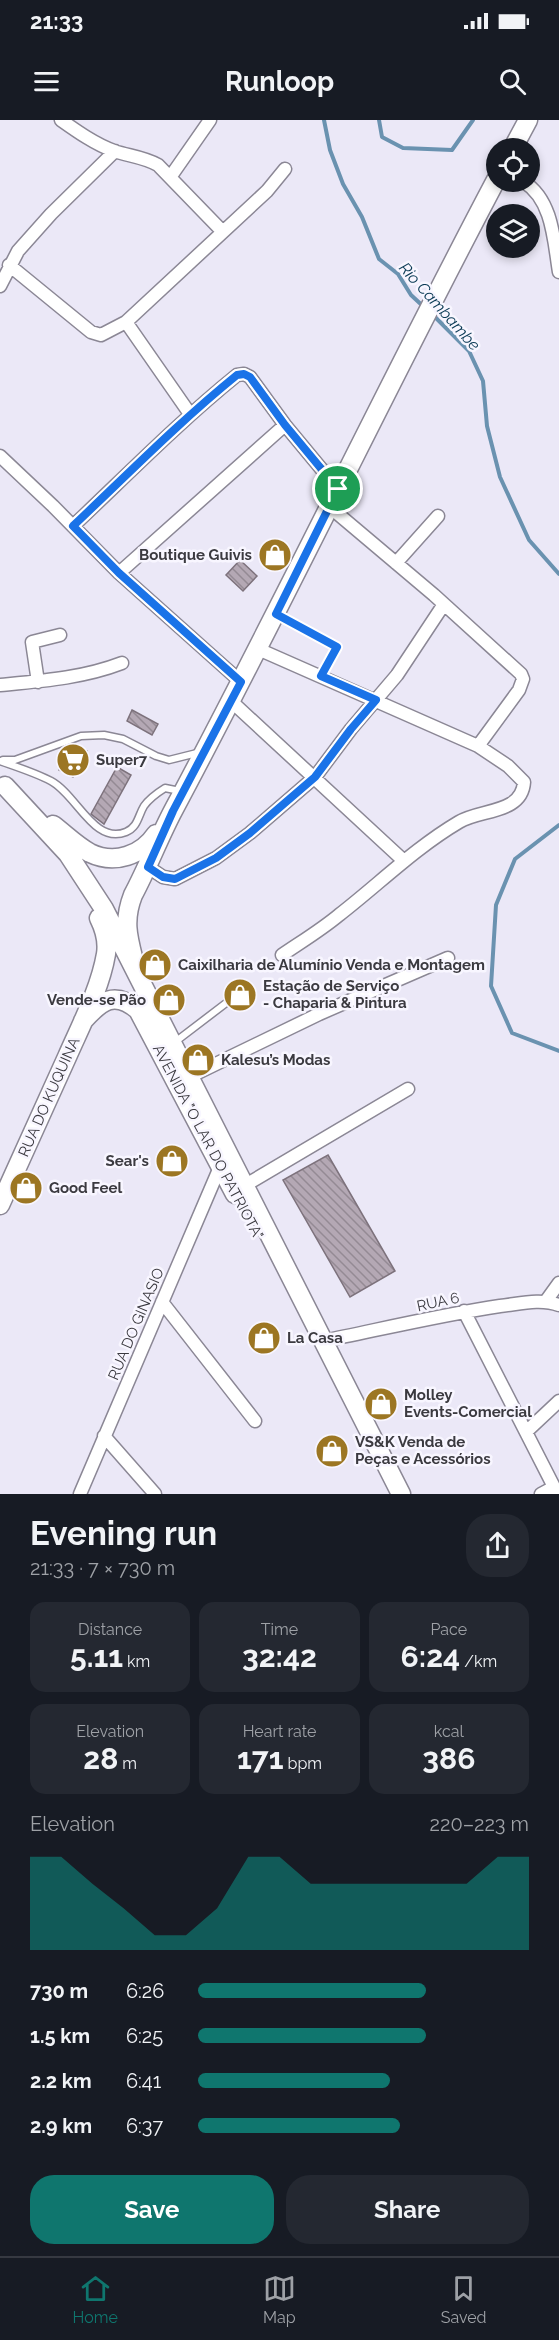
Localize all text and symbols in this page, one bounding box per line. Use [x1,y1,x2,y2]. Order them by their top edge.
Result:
text: 21:33 [30,8,83,34]
icon: menu [30,65,63,98]
icon: search [496,65,529,98]
text: Runloop [225,66,334,97]
map controls [486,138,540,258]
button: locate [486,138,540,192]
button: layers [486,204,540,258]
water label: Rio Cambambe [395,258,484,355]
pin [312,463,363,514]
icon: arrive [321,472,354,505]
shop icon: Boutique Guivis [257,537,293,573]
place label: Boutique Guivis [139,546,252,564]
supermarket icon: Super7 [55,742,91,778]
place label: Super7 [96,751,148,769]
shop icon: Caixilharia de Alumínio Venda e Montagem [137,947,173,983]
place label: Caixilharia de Alumínio Venda e Montagem [178,956,485,974]
shop icon: Estação de Serviço - Chaparia & Pintura [222,977,258,1013]
place label: Estação de Serviço - Chaparia & Pintura [263,977,407,1012]
shop icon: Vende-se Pão [151,982,187,1018]
place label: Vende-se Pão [47,991,146,1009]
street label: RUA DO KUQUINA [15,1034,83,1160]
street label: AVENIDA "O LAR DO PATRIOTA" [149,1041,267,1243]
shop icon: Kalesu’s Modas [180,1042,216,1078]
place label: Kalesu’s Modas [221,1051,330,1069]
shop icon: Sear's [154,1143,190,1179]
place label: Sear's [106,1152,149,1170]
shop icon: Good Feel [8,1170,44,1206]
place label: Good Feel [49,1179,122,1197]
street label: RUA DO GINASIO [104,1265,168,1383]
street label: RUA 6 [415,1289,461,1315]
shop icon: La Casa [246,1320,282,1356]
place label: La Casa [287,1329,343,1347]
shop icon: Molley Events-Comercial [363,1386,399,1422]
place label: Molley Events-Comercial [404,1386,532,1421]
shop icon: VS&K Venda de Peças e Acessórios [314,1433,350,1469]
place label: VS&K Venda de Peças e Acessórios [355,1433,491,1468]
text: Evening run [30,1514,217,1553]
button: share [466,1514,529,1577]
text: 21:33 · 7 × 730 m [30,1556,175,1580]
text: Distance [78,1620,142,1639]
text: Time [261,1620,298,1639]
text: Pace [430,1620,467,1639]
text: 5.11 [70,1639,123,1674]
text: 32:42 [242,1639,317,1674]
text: 6:24 [401,1639,460,1674]
text: km [123,1652,150,1671]
text: /km [460,1652,497,1671]
text: Elevation [76,1722,144,1741]
text: Heart rate [243,1722,316,1741]
text: kcal [434,1722,464,1741]
text: 28 [83,1741,118,1776]
text: 171 [237,1741,283,1776]
text: 386 [422,1741,475,1776]
text: m [118,1754,137,1773]
text: bpm [283,1754,322,1773]
text: Elevation [30,1812,115,1836]
text: 220–223 m [430,1812,529,1836]
text: 730 m [30,1979,88,2003]
text: 6:26 [126,1979,164,2003]
text: 1.5 km [30,2024,90,2048]
text: 6:25 [126,2024,163,2048]
text: 2.2 km [30,2069,92,2093]
text: 6:41 [126,2069,161,2093]
text: 2.9 km [30,2114,92,2138]
text: 6:37 [126,2114,163,2138]
button: Save [30,2175,274,2244]
button: Share [286,2175,529,2244]
tab: Home [72,2272,118,2327]
tab: Map [263,2272,296,2327]
tab: Saved [441,2272,486,2327]

